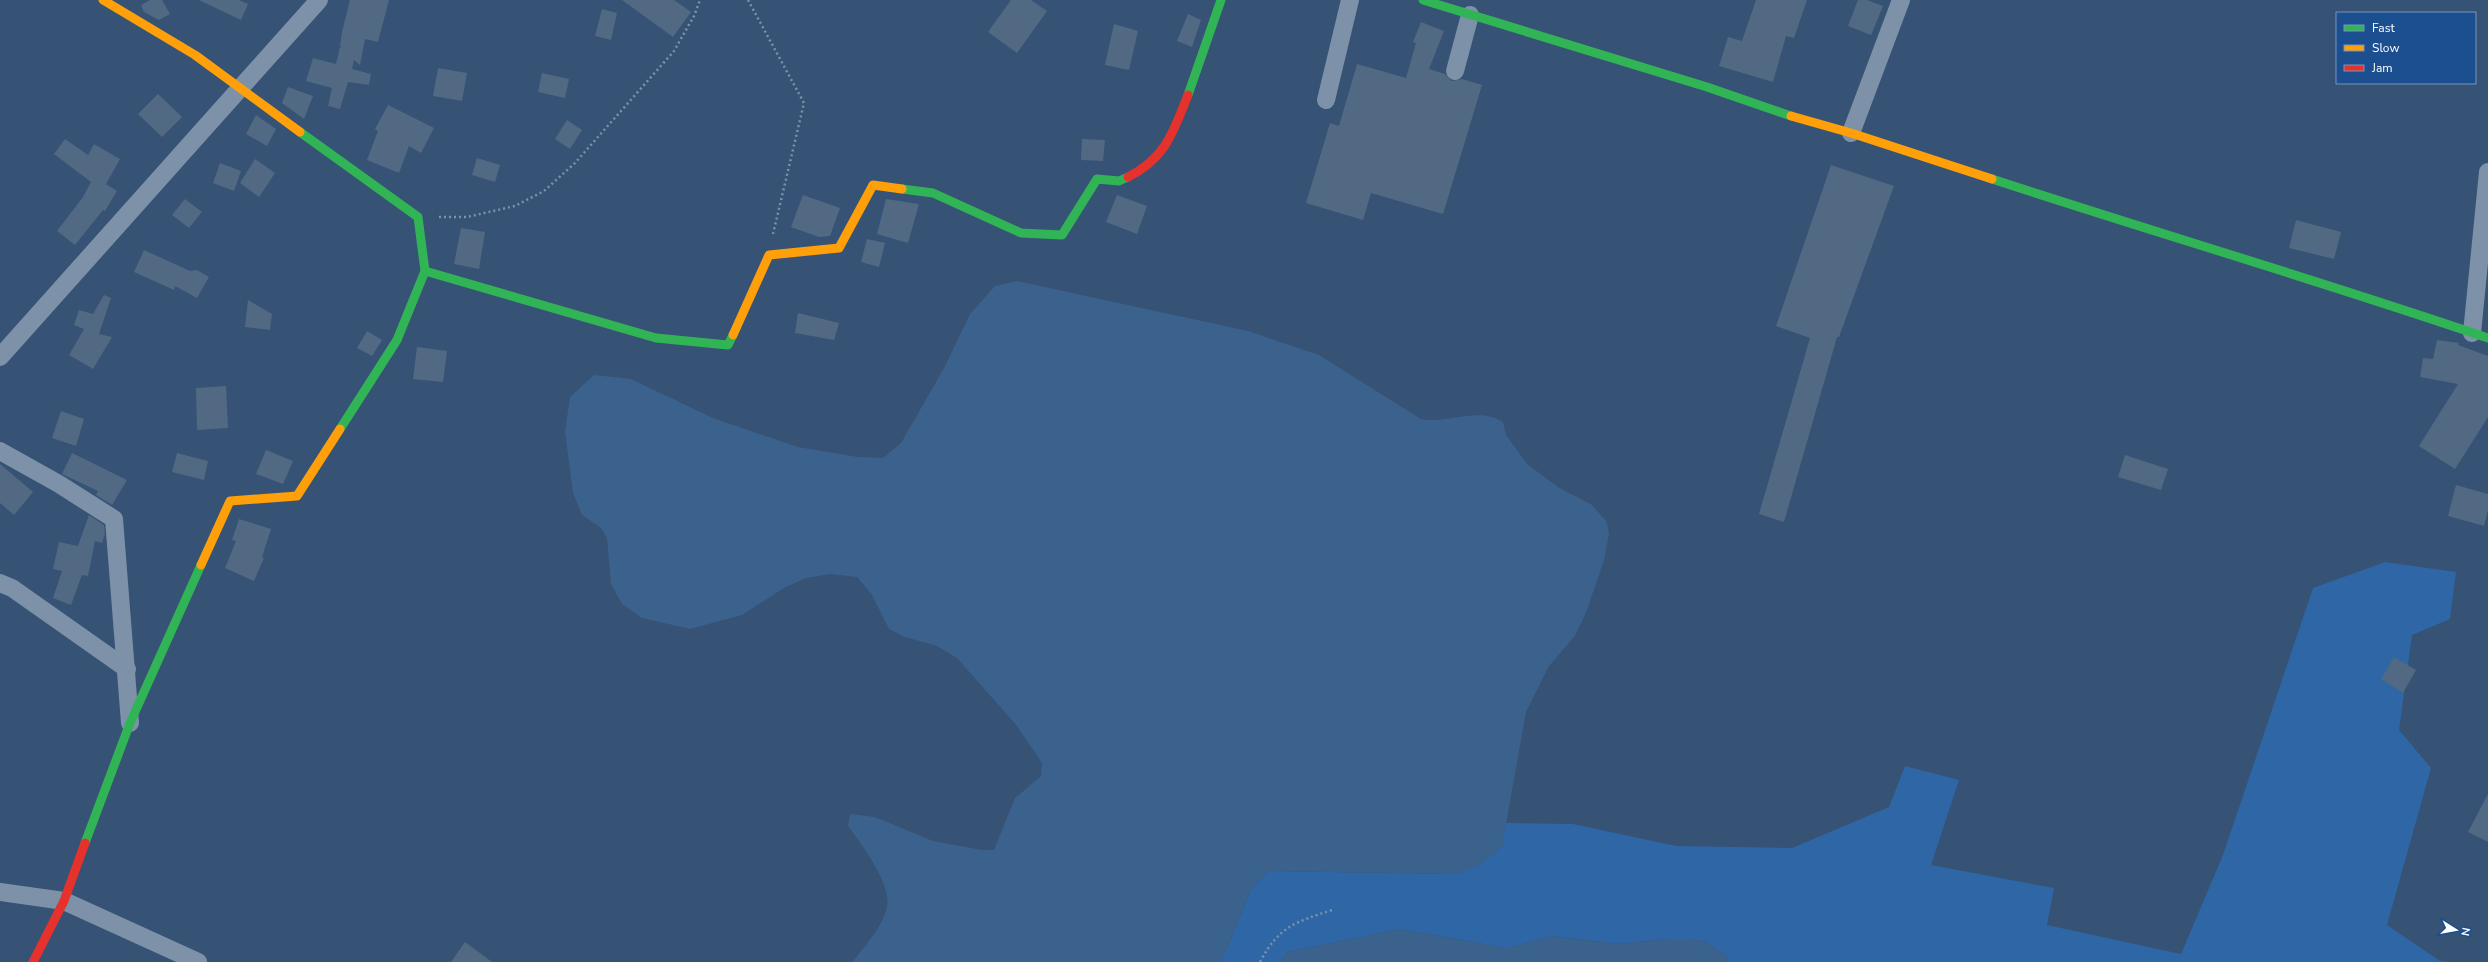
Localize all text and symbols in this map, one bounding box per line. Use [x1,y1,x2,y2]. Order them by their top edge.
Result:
legend [2336,12,2476,84]
text: Fast [2372,20,2395,36]
text: Slow [2372,40,2400,56]
text: Jam [2371,60,2393,76]
north arrow [2436,910,2476,950]
text: N [2457,926,2473,937]

